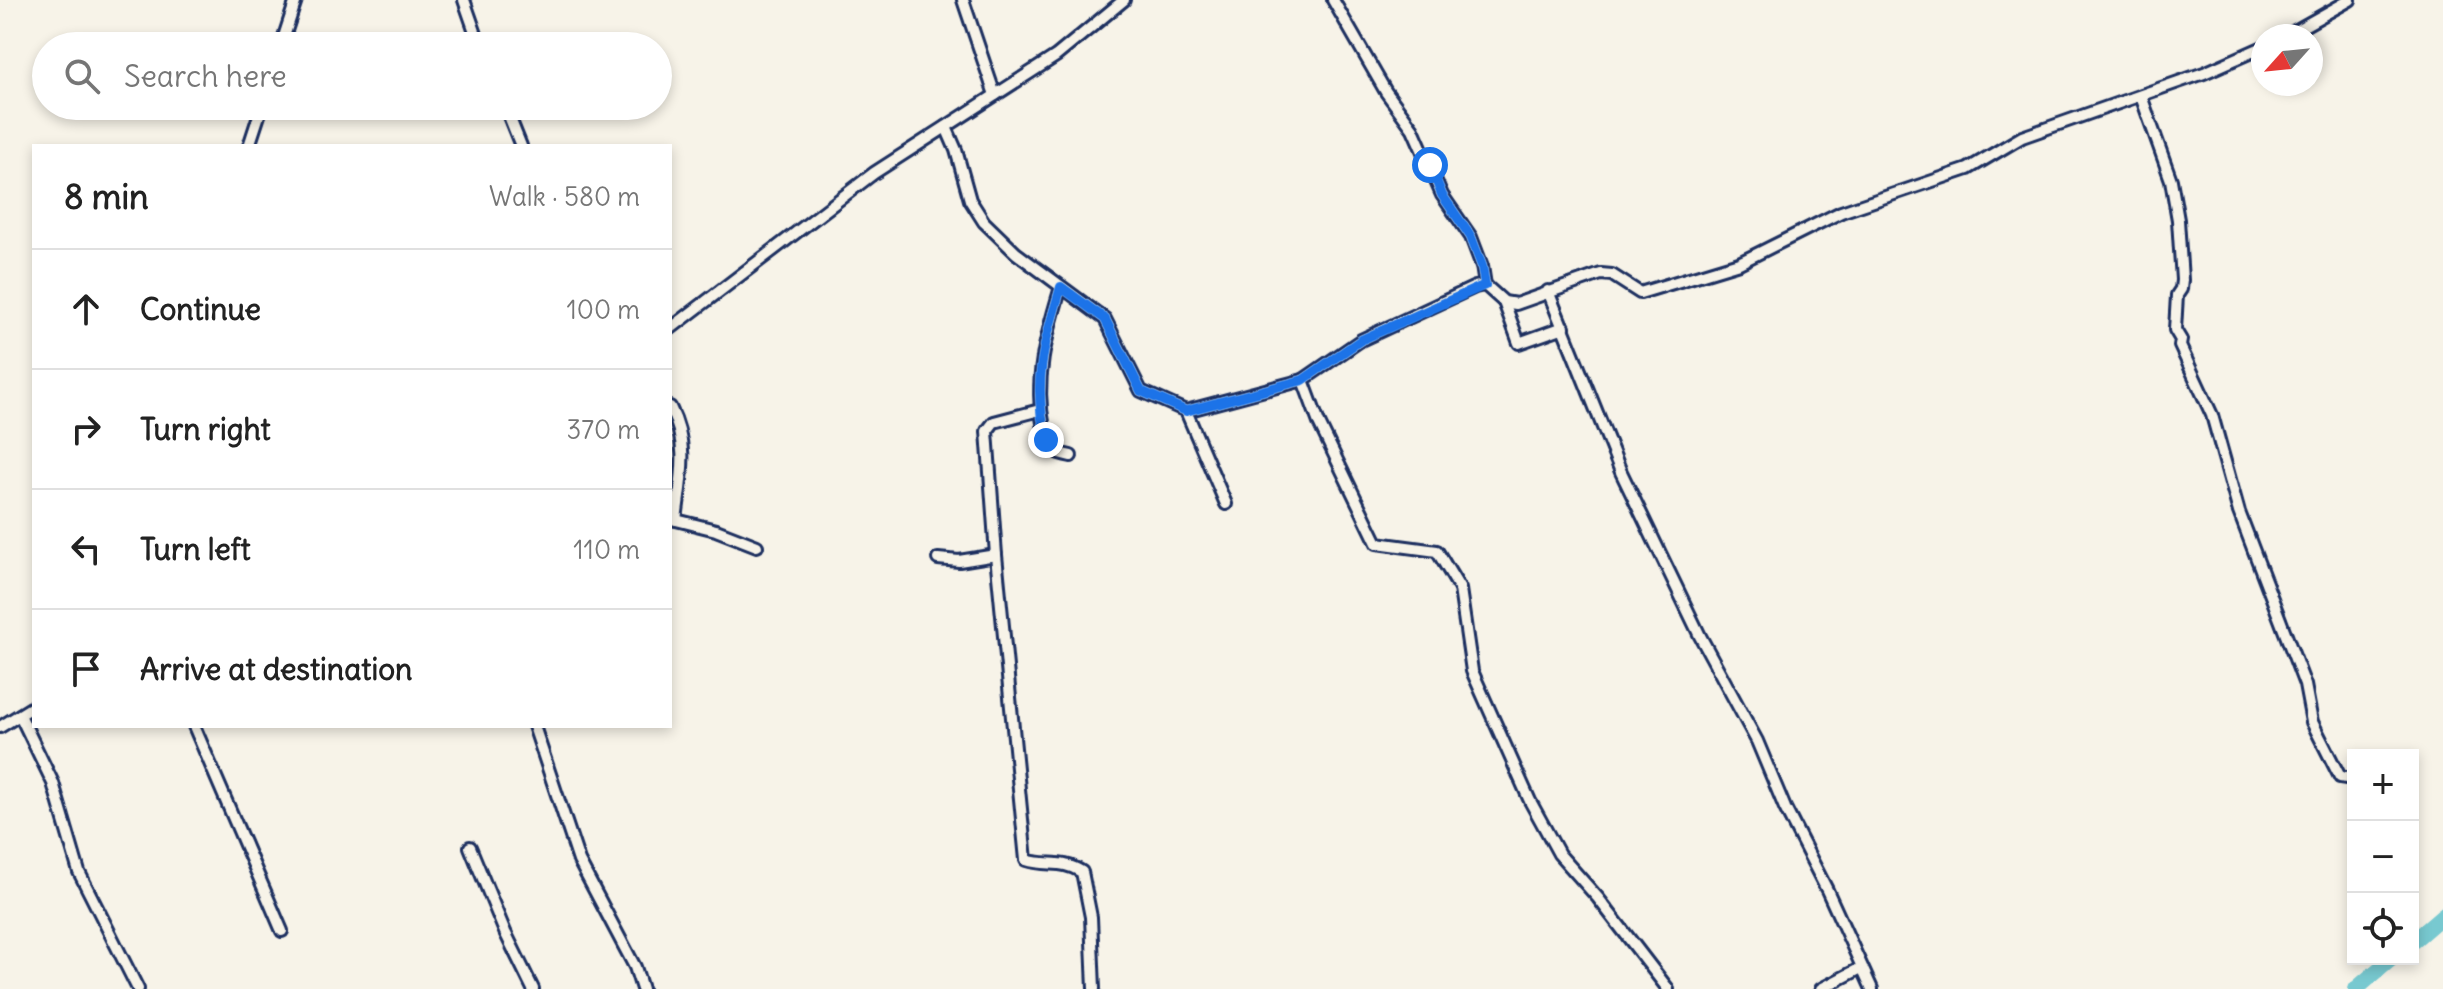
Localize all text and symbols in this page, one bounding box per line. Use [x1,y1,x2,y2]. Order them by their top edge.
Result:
north arrow [2251,24,2323,96]
search box [32,32,672,120]
icon: search [60,54,104,98]
text: Search here [124,57,287,95]
route start [1412,147,1448,183]
text: 8 min [64,175,149,218]
text: Walk · 580 m [489,180,640,213]
icon: ahead [64,287,108,331]
text: Continue [140,290,261,328]
text: 100 m [566,293,640,326]
icon: right [64,407,108,451]
text: Turn right [140,410,271,448]
text: 370 m [566,413,640,446]
route end [1028,422,1064,458]
icon: left [64,527,108,571]
text: Turn left [140,530,251,568]
text: 110 m [573,533,640,566]
icon: arrive [64,647,108,691]
text: Arrive at destination [140,650,412,688]
map controls [2347,749,2419,965]
button: + [2347,749,2419,821]
button: − [2347,821,2419,893]
button: locate [2347,893,2419,965]

